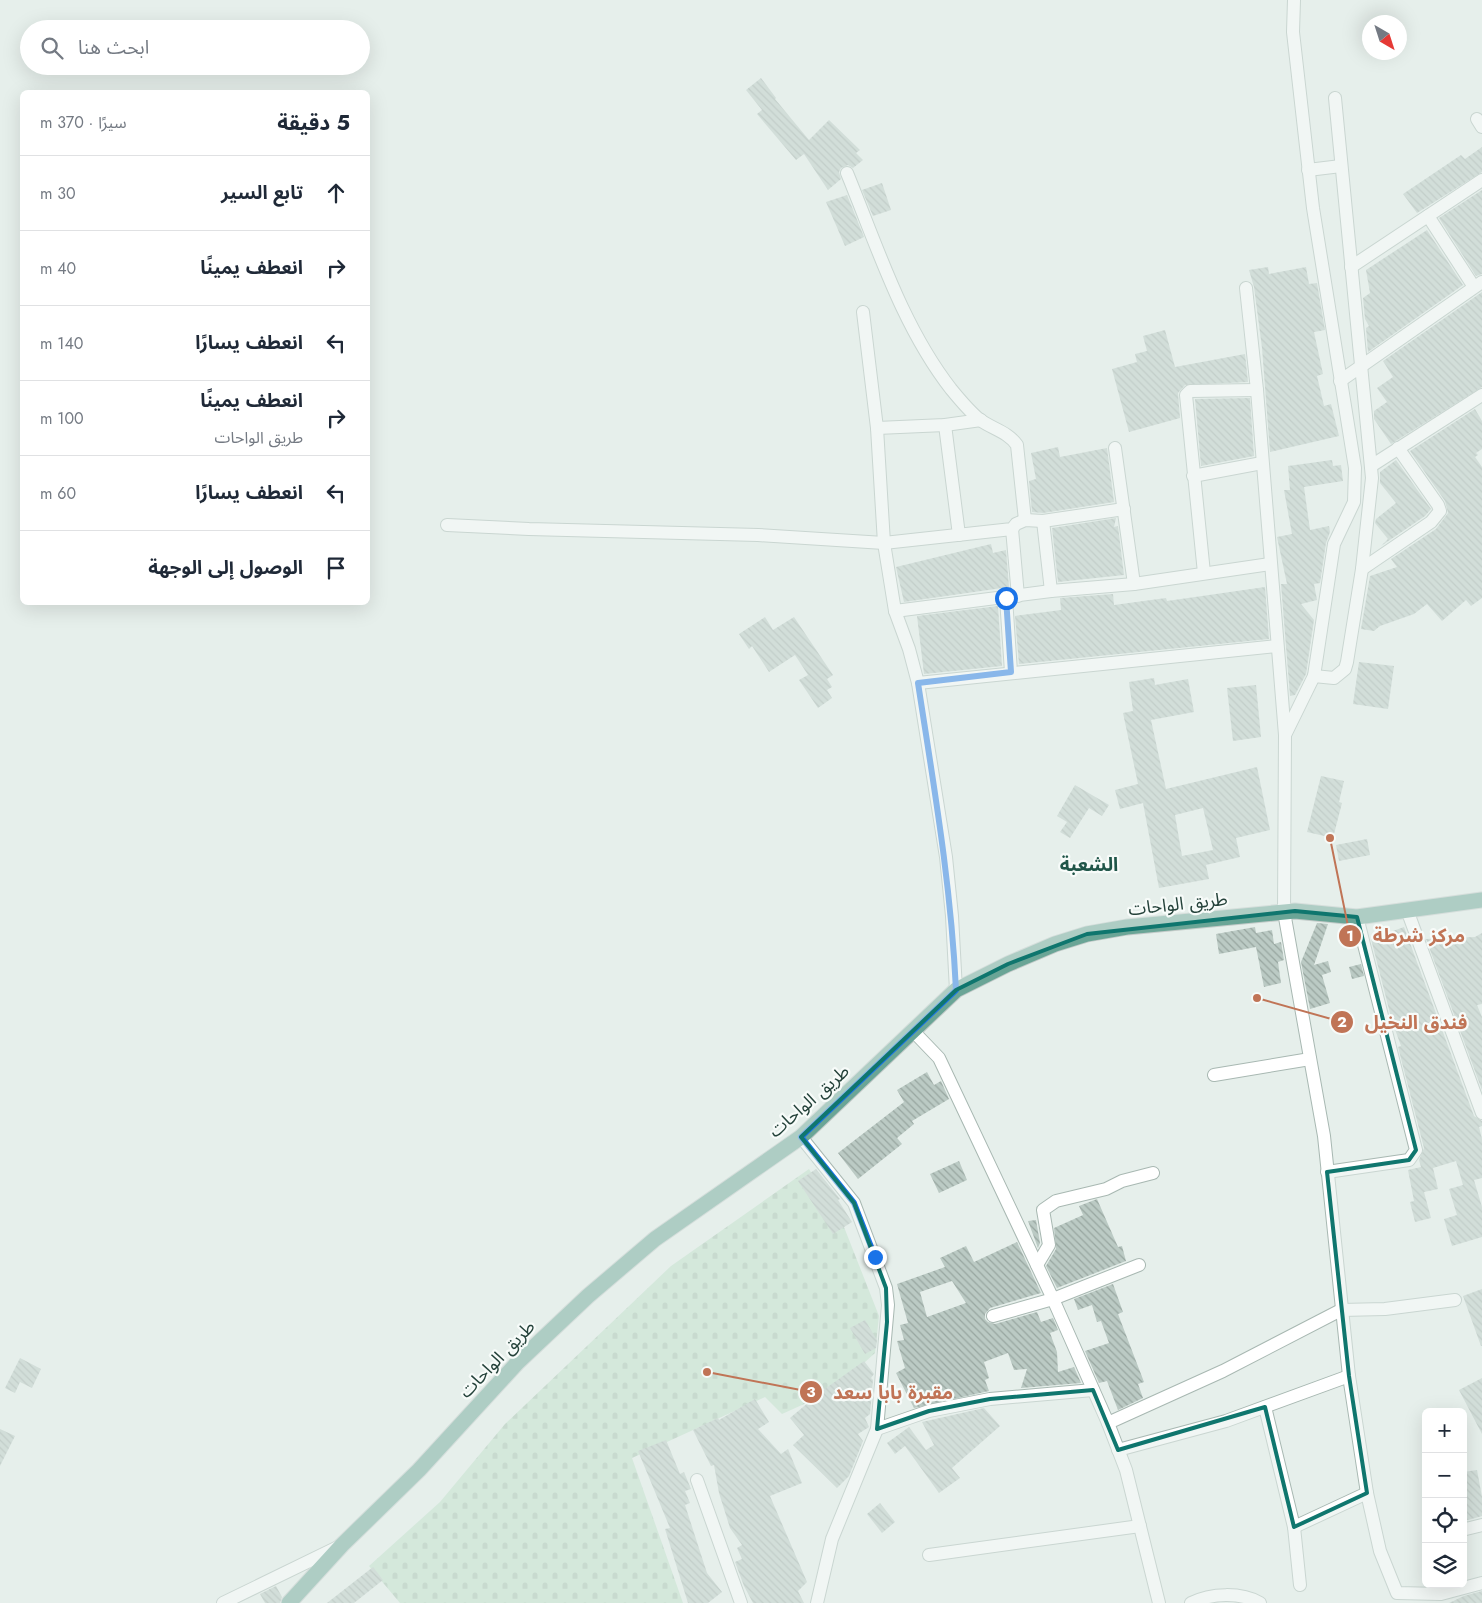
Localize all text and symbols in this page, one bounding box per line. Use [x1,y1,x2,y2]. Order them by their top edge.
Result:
north arrow [1362,15,1407,60]
search box [20,20,370,75]
icon: search [38,34,66,62]
text: ابحث هنا [78,34,149,61]
text: 5 دقيقة [277,108,350,138]
text: سيرًا · 370 m [40,111,126,134]
text: تابع السير [221,179,303,206]
icon: ahead [322,179,350,207]
text: 30 m [40,182,76,205]
text: انعطف يمينًا [200,254,303,281]
icon: right [322,254,350,282]
text: 40 m [40,257,76,280]
text: انعطف يسارًا [195,329,303,356]
icon: left [322,329,350,357]
text: 140 m [40,332,83,355]
text: انعطف يمينًا [200,387,303,414]
icon: right [322,404,350,432]
text: 100 m [40,407,84,430]
text: طريق الواحات [215,426,303,449]
text: انعطف يسارًا [195,479,303,506]
icon: left [322,479,350,507]
text: 60 m [40,482,76,505]
text: الوصول إلى الوجهة [148,554,303,581]
icon: arrive [322,554,350,582]
route start [995,587,1018,610]
district label: الشعبة [1060,851,1118,878]
street label: طريق الواحات [1127,886,1229,922]
callout: مركز شرطة [1337,919,1475,953]
text: مركز شرطة [1373,922,1465,949]
text: 1 [1346,925,1354,947]
callout: فندق النخيل [1330,1005,1477,1039]
text: فندق النخيل [1365,1009,1467,1036]
text: 2 [1337,1011,1347,1033]
street label: طريق الواحات [763,1059,855,1143]
route end [864,1246,887,1269]
street label: طريق الواحات [453,1314,541,1404]
callout: مقبرة بابا سعد [798,1375,963,1409]
text: مقبرة بابا سعد [833,1379,953,1406]
text: 3 [806,1381,816,1403]
map controls [1422,1408,1467,1588]
button: + [1422,1408,1467,1453]
button: − [1422,1453,1467,1498]
button: locate [1422,1498,1467,1543]
button: layers [1422,1543,1467,1588]

